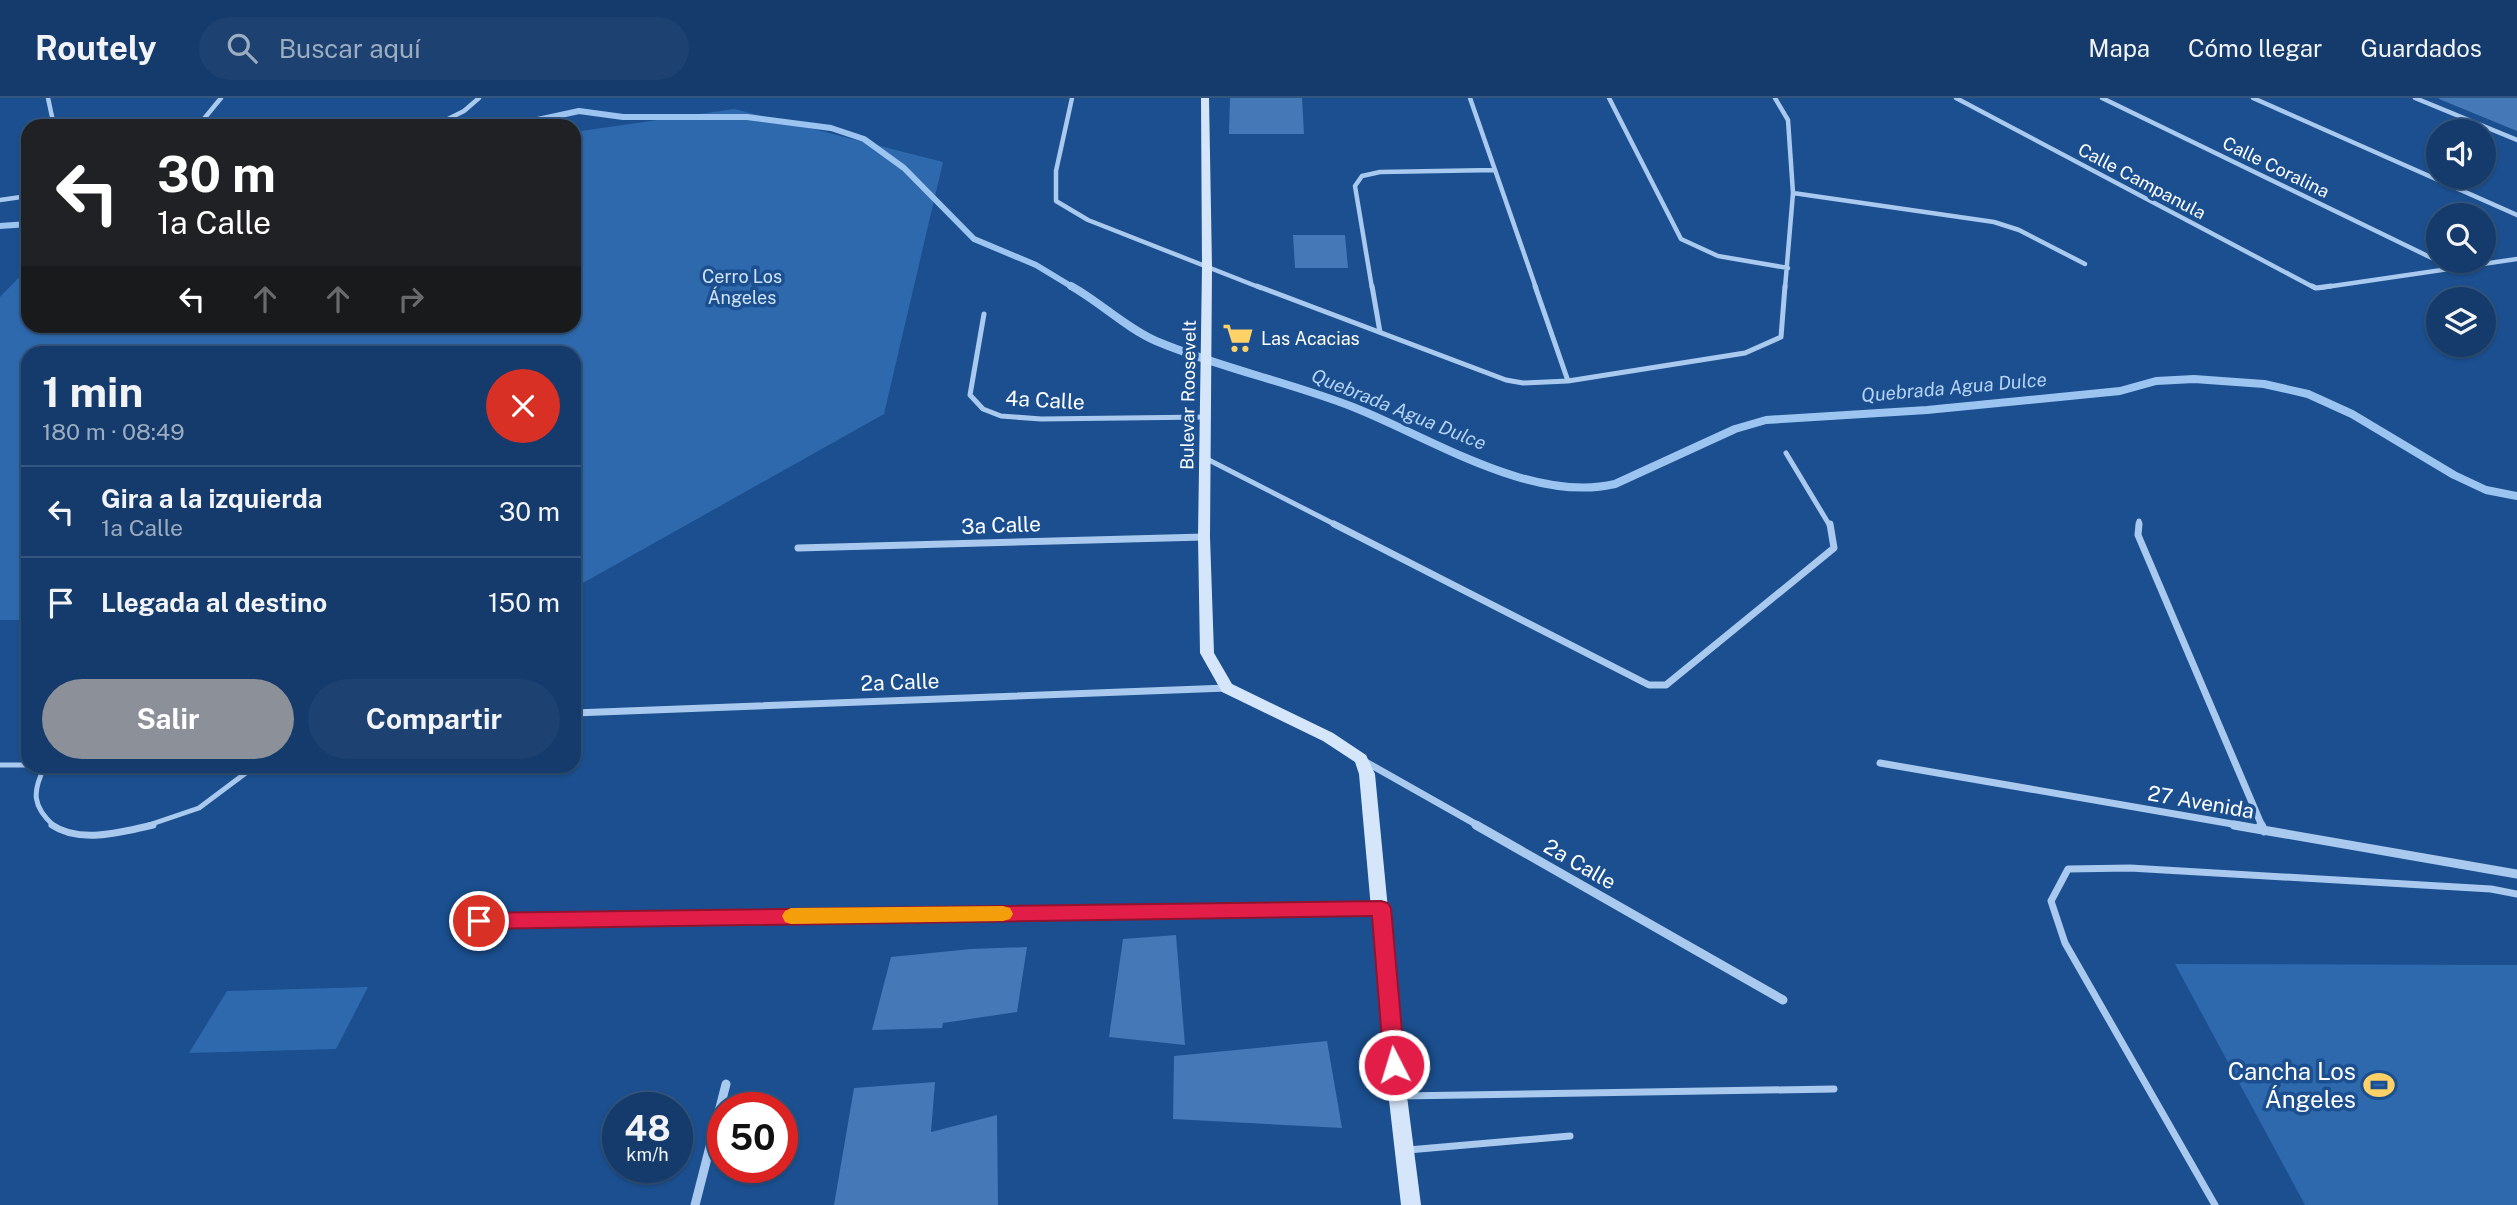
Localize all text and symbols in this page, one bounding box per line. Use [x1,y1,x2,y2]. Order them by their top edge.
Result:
search box [199,17,689,80]
text: Routely [35,29,157,67]
icon: search [223,29,261,67]
text: Buscar aquí [279,33,421,64]
text: Mapa [2088,34,2150,62]
text: Cómo llegar [2188,34,2322,62]
text: Guardados [2360,34,2482,62]
map controls [2426,119,2496,357]
button: sound [2426,119,2496,189]
street label: Calle Coralina [2219,132,2333,202]
street label: Calle Campanula [2075,139,2209,223]
text: 30 m [157,145,276,203]
icon: left [42,147,133,238]
button: search [2426,203,2496,273]
text: 1a Calle [157,204,271,241]
park label: Cerro Los Ángeles [702,266,782,308]
icon: left [173,280,211,318]
icon: ahead [246,280,284,318]
icon: ahead [319,280,357,318]
icon: right [392,280,430,318]
button: layers [2426,287,2496,357]
street label: Bulevar Roosevelt [1176,320,1200,470]
supermarket icon: Las Acacias [1221,321,1255,355]
place label: Las Acacias [1261,328,1360,349]
water label: Quebrada Agua Dulce [1308,364,1490,454]
text: 1 min [42,367,143,416]
water label: Quebrada Agua Dulce [1860,368,2048,406]
button: close [486,369,560,443]
street label: 4a Calle [1005,385,1085,415]
text: 180 m · 08:49 [42,418,185,445]
text: Gira a la izquierda [101,483,323,514]
icon: left [42,493,80,531]
text: 30 m [499,496,560,527]
street label: 3a Calle [961,511,1041,539]
text: 1a Calle [101,514,183,541]
icon: arrive [42,584,80,622]
text: Llegada al destino [101,587,327,618]
text: 150 m [488,587,560,618]
street label: 2a Calle [860,668,940,696]
button: Salir [42,679,294,759]
button: Compartir [308,679,560,759]
street label: 27 Avenida [2146,780,2256,824]
street label: 2a Calle [1540,833,1620,895]
pin [449,891,509,951]
icon: arrive [460,902,498,940]
position arrow [1357,1028,1431,1102]
place label: Cancha Los Ángeles [2228,1057,2356,1113]
sports icon: Cancha Los Ángeles [2362,1068,2396,1102]
speed limit sign: 50 [707,1092,798,1183]
text: 48 [624,1108,671,1149]
text: km/h [626,1144,669,1165]

